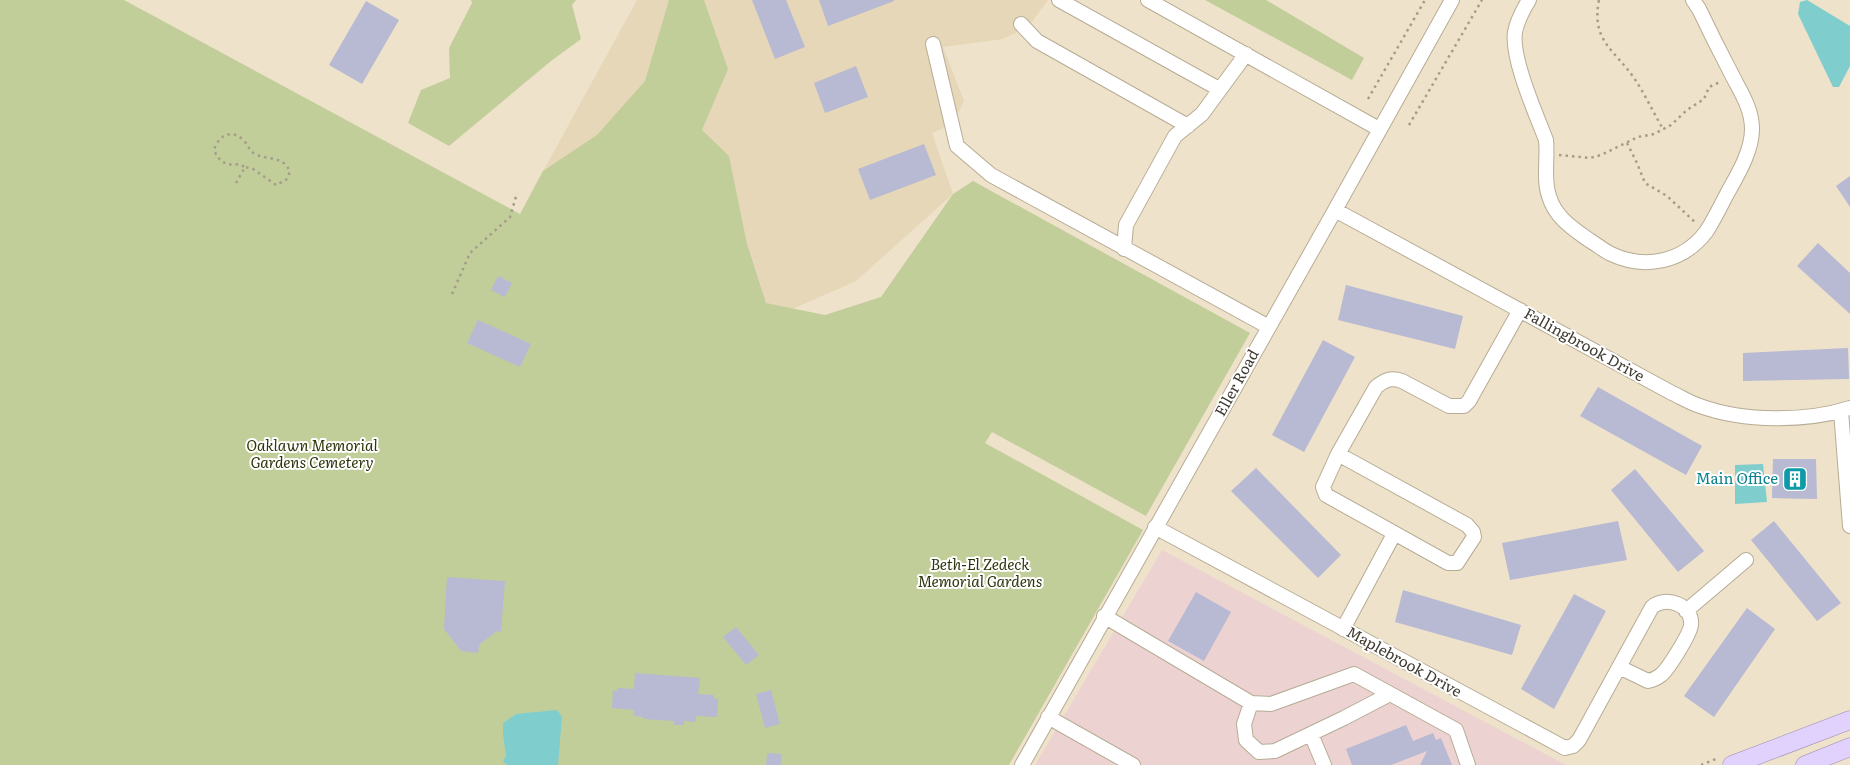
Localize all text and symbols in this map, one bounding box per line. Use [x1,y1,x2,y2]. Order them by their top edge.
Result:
street label: Fallingbrook Drive [1520,301,1649,386]
street label: Eller Road [1208,345,1264,420]
park label: Oaklawn Memorial Gardens Cemetery [246,433,378,473]
place label: Main Office [1696,466,1778,489]
building icon: Main Office [1782,466,1808,492]
park label: Beth-El Zedeck Memorial Gardens [918,552,1042,592]
street label: Maplebrook Drive [1343,619,1467,702]

